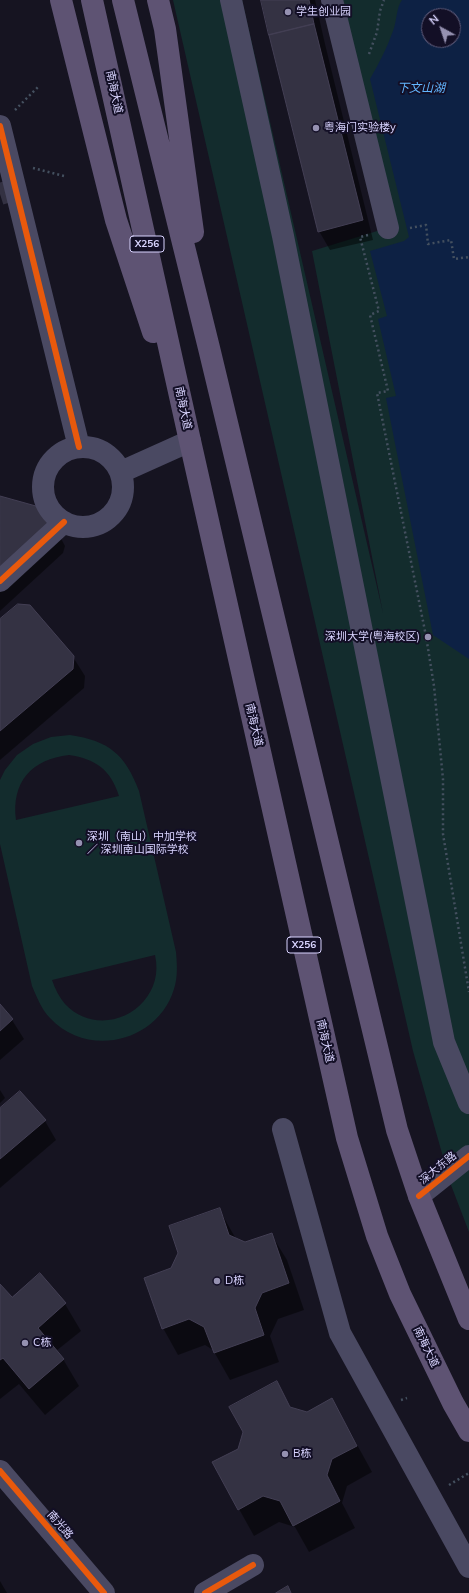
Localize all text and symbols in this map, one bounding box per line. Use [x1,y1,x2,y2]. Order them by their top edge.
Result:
place label: 学生创业园 [296,5,351,19]
marker: 学生创业园 [283,7,293,17]
north arrow [421,8,461,48]
text: N [426,12,442,28]
street label: 南海大道 [103,69,125,115]
water label: 下文山湖 [397,81,445,95]
place label: 粤海门实验楼y [324,121,396,135]
marker: 粤海门实验楼y [311,123,321,133]
road number: X256 [130,236,164,252]
street label: 南海大道 [172,385,194,431]
place label: 深圳大学(粤海校区) [325,630,420,644]
marker: 深圳大学(粤海校区) [423,632,433,642]
street label: 南海大道 [243,702,265,748]
place label: 深圳（南山）中加学校 ／ 深圳南山国际学校 [87,830,197,856]
marker: 深圳（南山）中加学校 ／ 深圳南山国际学校 [74,838,84,848]
road number: X256 [287,937,321,953]
street label: 南海大道 [314,1018,336,1064]
street label: 深大东路 [417,1149,459,1187]
place label: D栋 [225,1274,244,1288]
marker: D栋 [212,1276,222,1286]
street label: 南海大道 [410,1324,442,1370]
place label: C栋 [33,1336,52,1350]
marker: C栋 [20,1338,30,1348]
place label: B栋 [293,1447,311,1461]
marker: B栋 [280,1449,290,1459]
street label: 南光路 [44,1508,76,1542]

